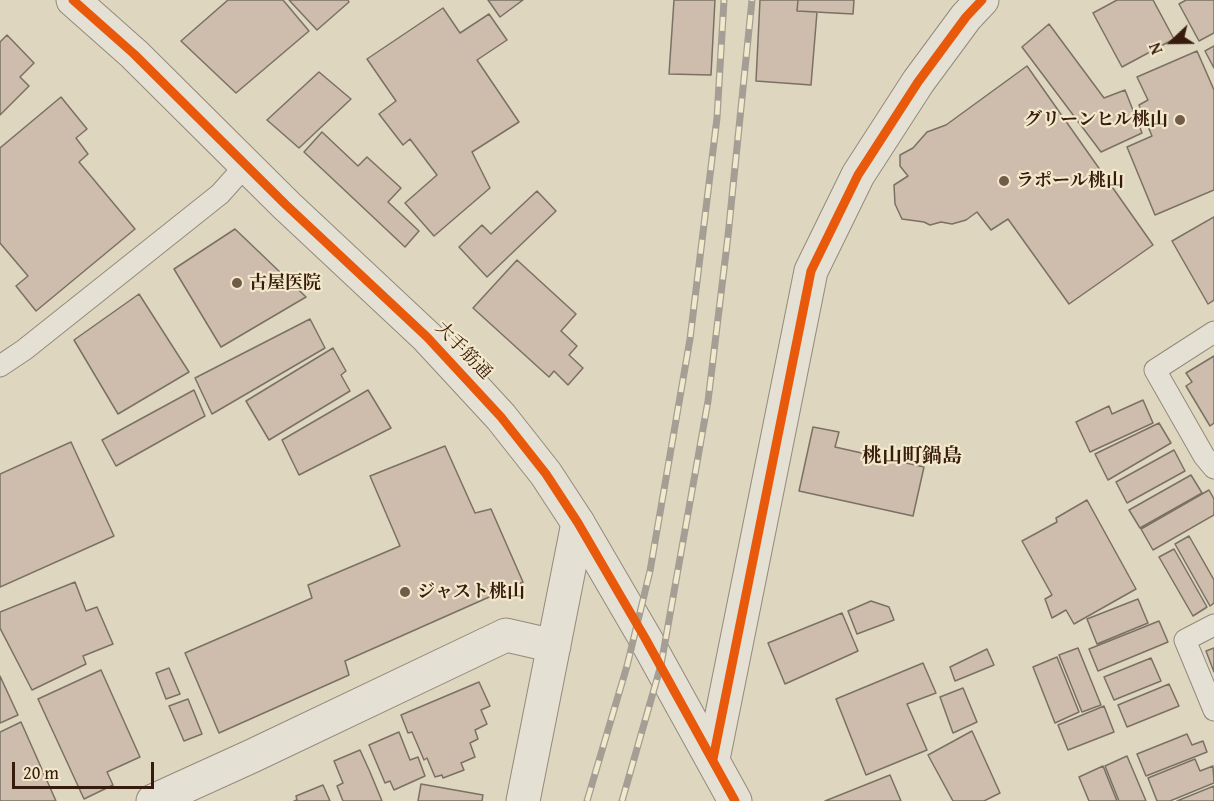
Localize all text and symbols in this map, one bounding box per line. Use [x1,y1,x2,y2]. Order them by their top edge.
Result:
north arrow [1142,12,1202,72]
text: N [1142,39,1168,58]
place label: グリーンヒル桃山 [1024,109,1168,131]
marker: グリーンヒル桃山 [1173,113,1187,127]
place label: ラポール桃山 [1016,170,1124,192]
marker: ラポール桃山 [997,174,1011,188]
place label: 古屋医院 [249,272,321,294]
marker: 古屋医院 [230,276,244,290]
street label: 大手筋通 [430,318,496,384]
district label: 桃山町鍋島 [862,445,962,469]
place label: ジャスト桃山 [417,581,525,603]
marker: ジャスト桃山 [398,585,412,599]
scale bar [15,750,158,788]
text: 20 m [23,759,59,786]

